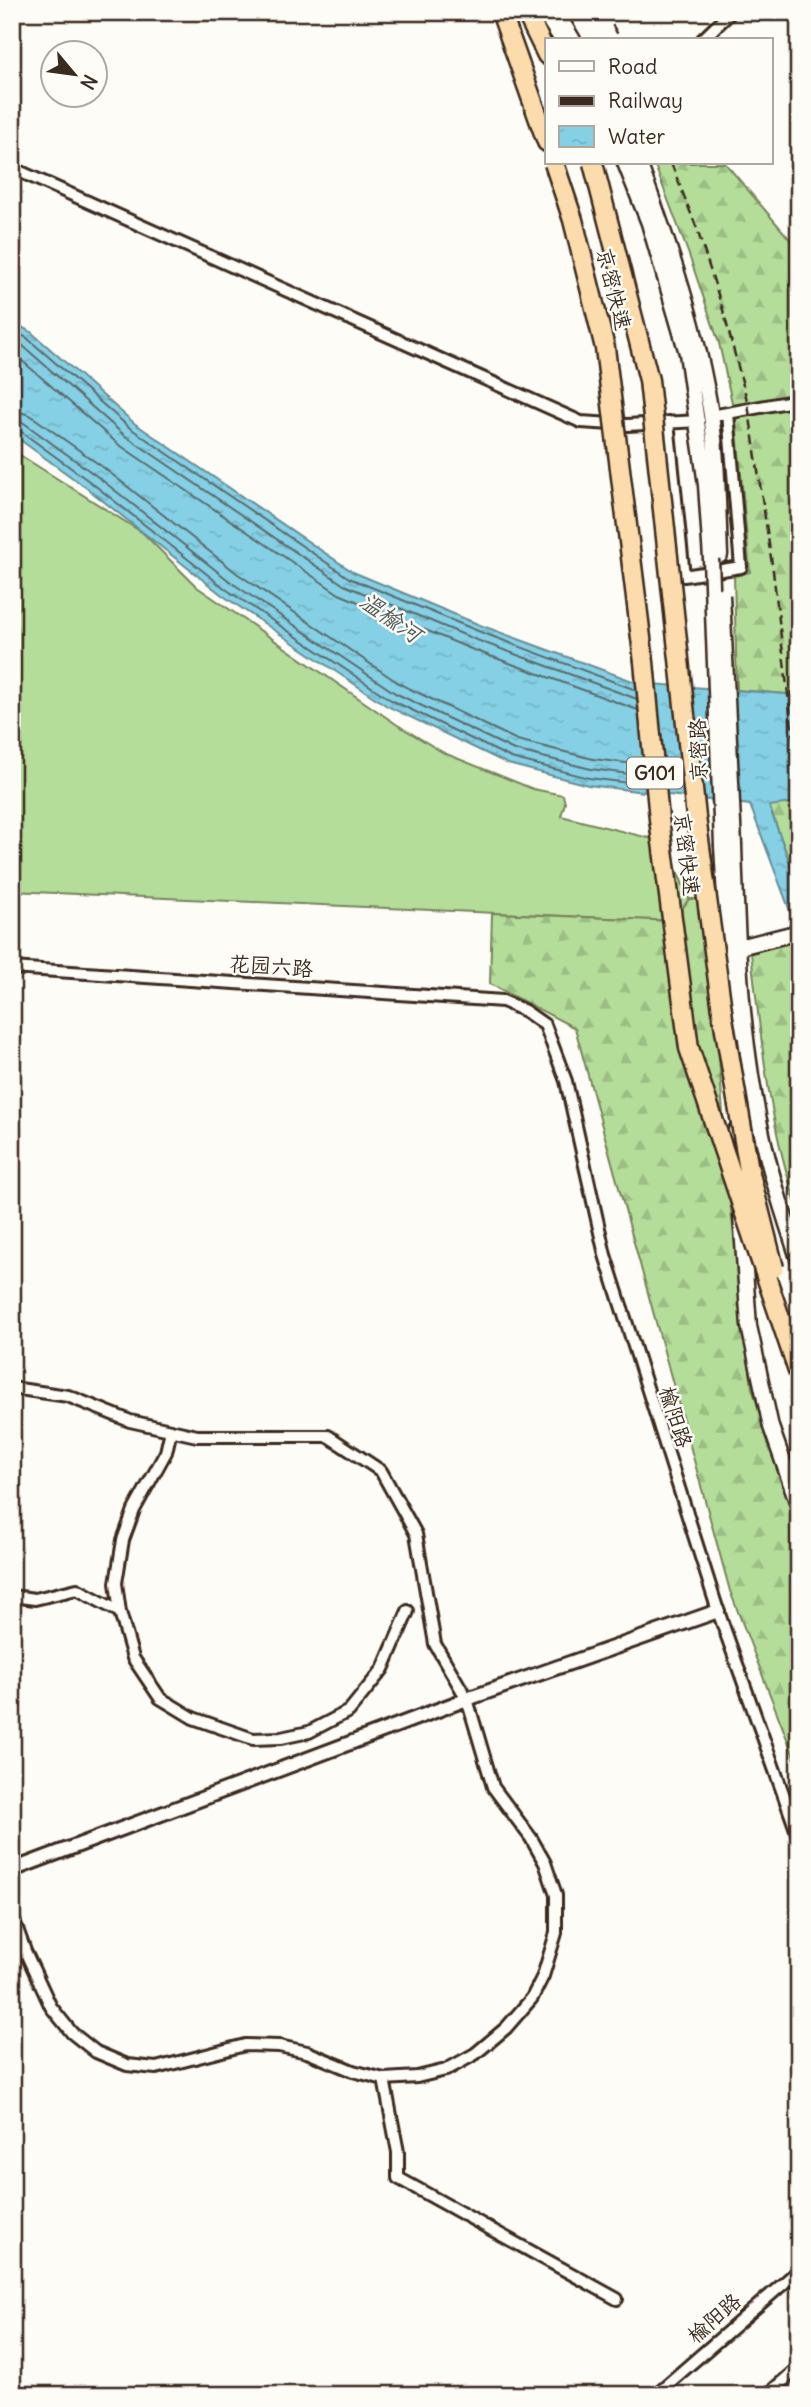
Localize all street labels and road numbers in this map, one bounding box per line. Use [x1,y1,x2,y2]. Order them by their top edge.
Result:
street label: 京密快速 [591,245,637,333]
street label: 京密路 [683,718,713,782]
road number: G101 [627,758,683,788]
street label: 京密快速 [668,811,706,897]
street label: 花园六路 [228,950,314,982]
street label: 榆阳路 [653,1383,699,1451]
street label: 榆阳路 [681,2287,747,2349]

